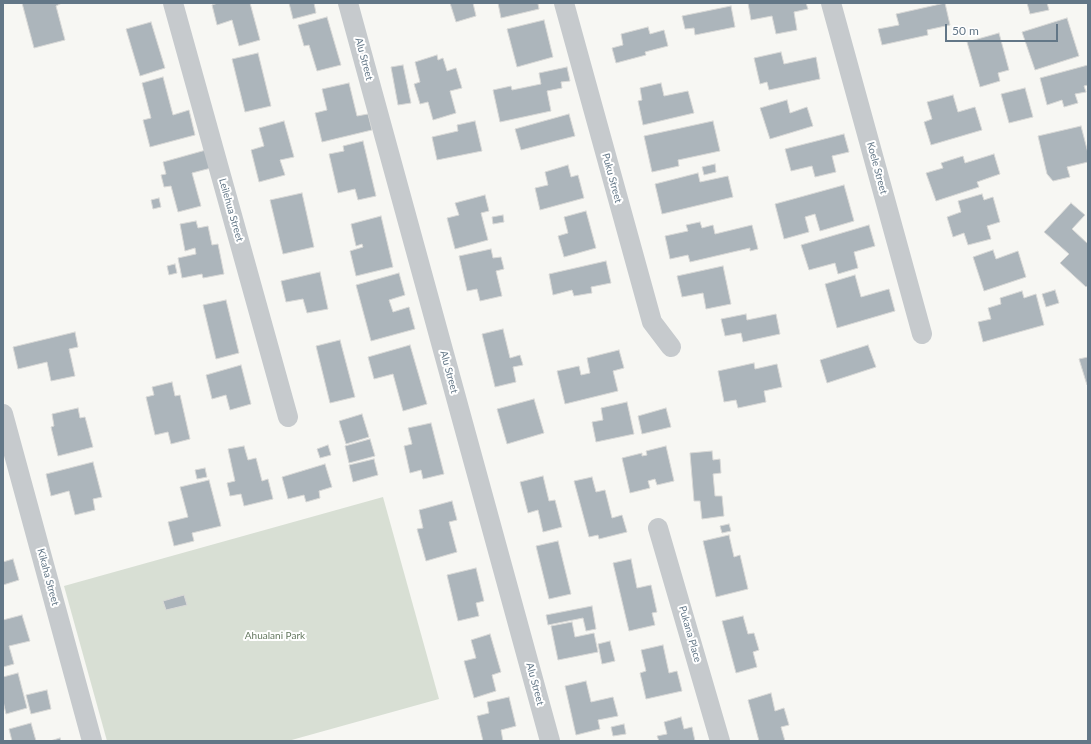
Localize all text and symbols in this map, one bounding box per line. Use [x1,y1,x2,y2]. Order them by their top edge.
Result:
scale bar [947,16,1060,42]
text: 50 m [952,23,979,38]
street label: Alu Street [353,36,375,82]
street label: Koele Street [864,140,890,196]
street label: Puku Street [600,152,624,204]
street label: Leilehua Street [216,177,246,243]
street label: Alu Street [438,349,460,395]
street label: Kikaha Street [35,547,61,607]
street label: Pukana Place [676,604,704,664]
park label: Ahualani Park [245,630,305,642]
street label: Alu Street [524,661,546,707]

